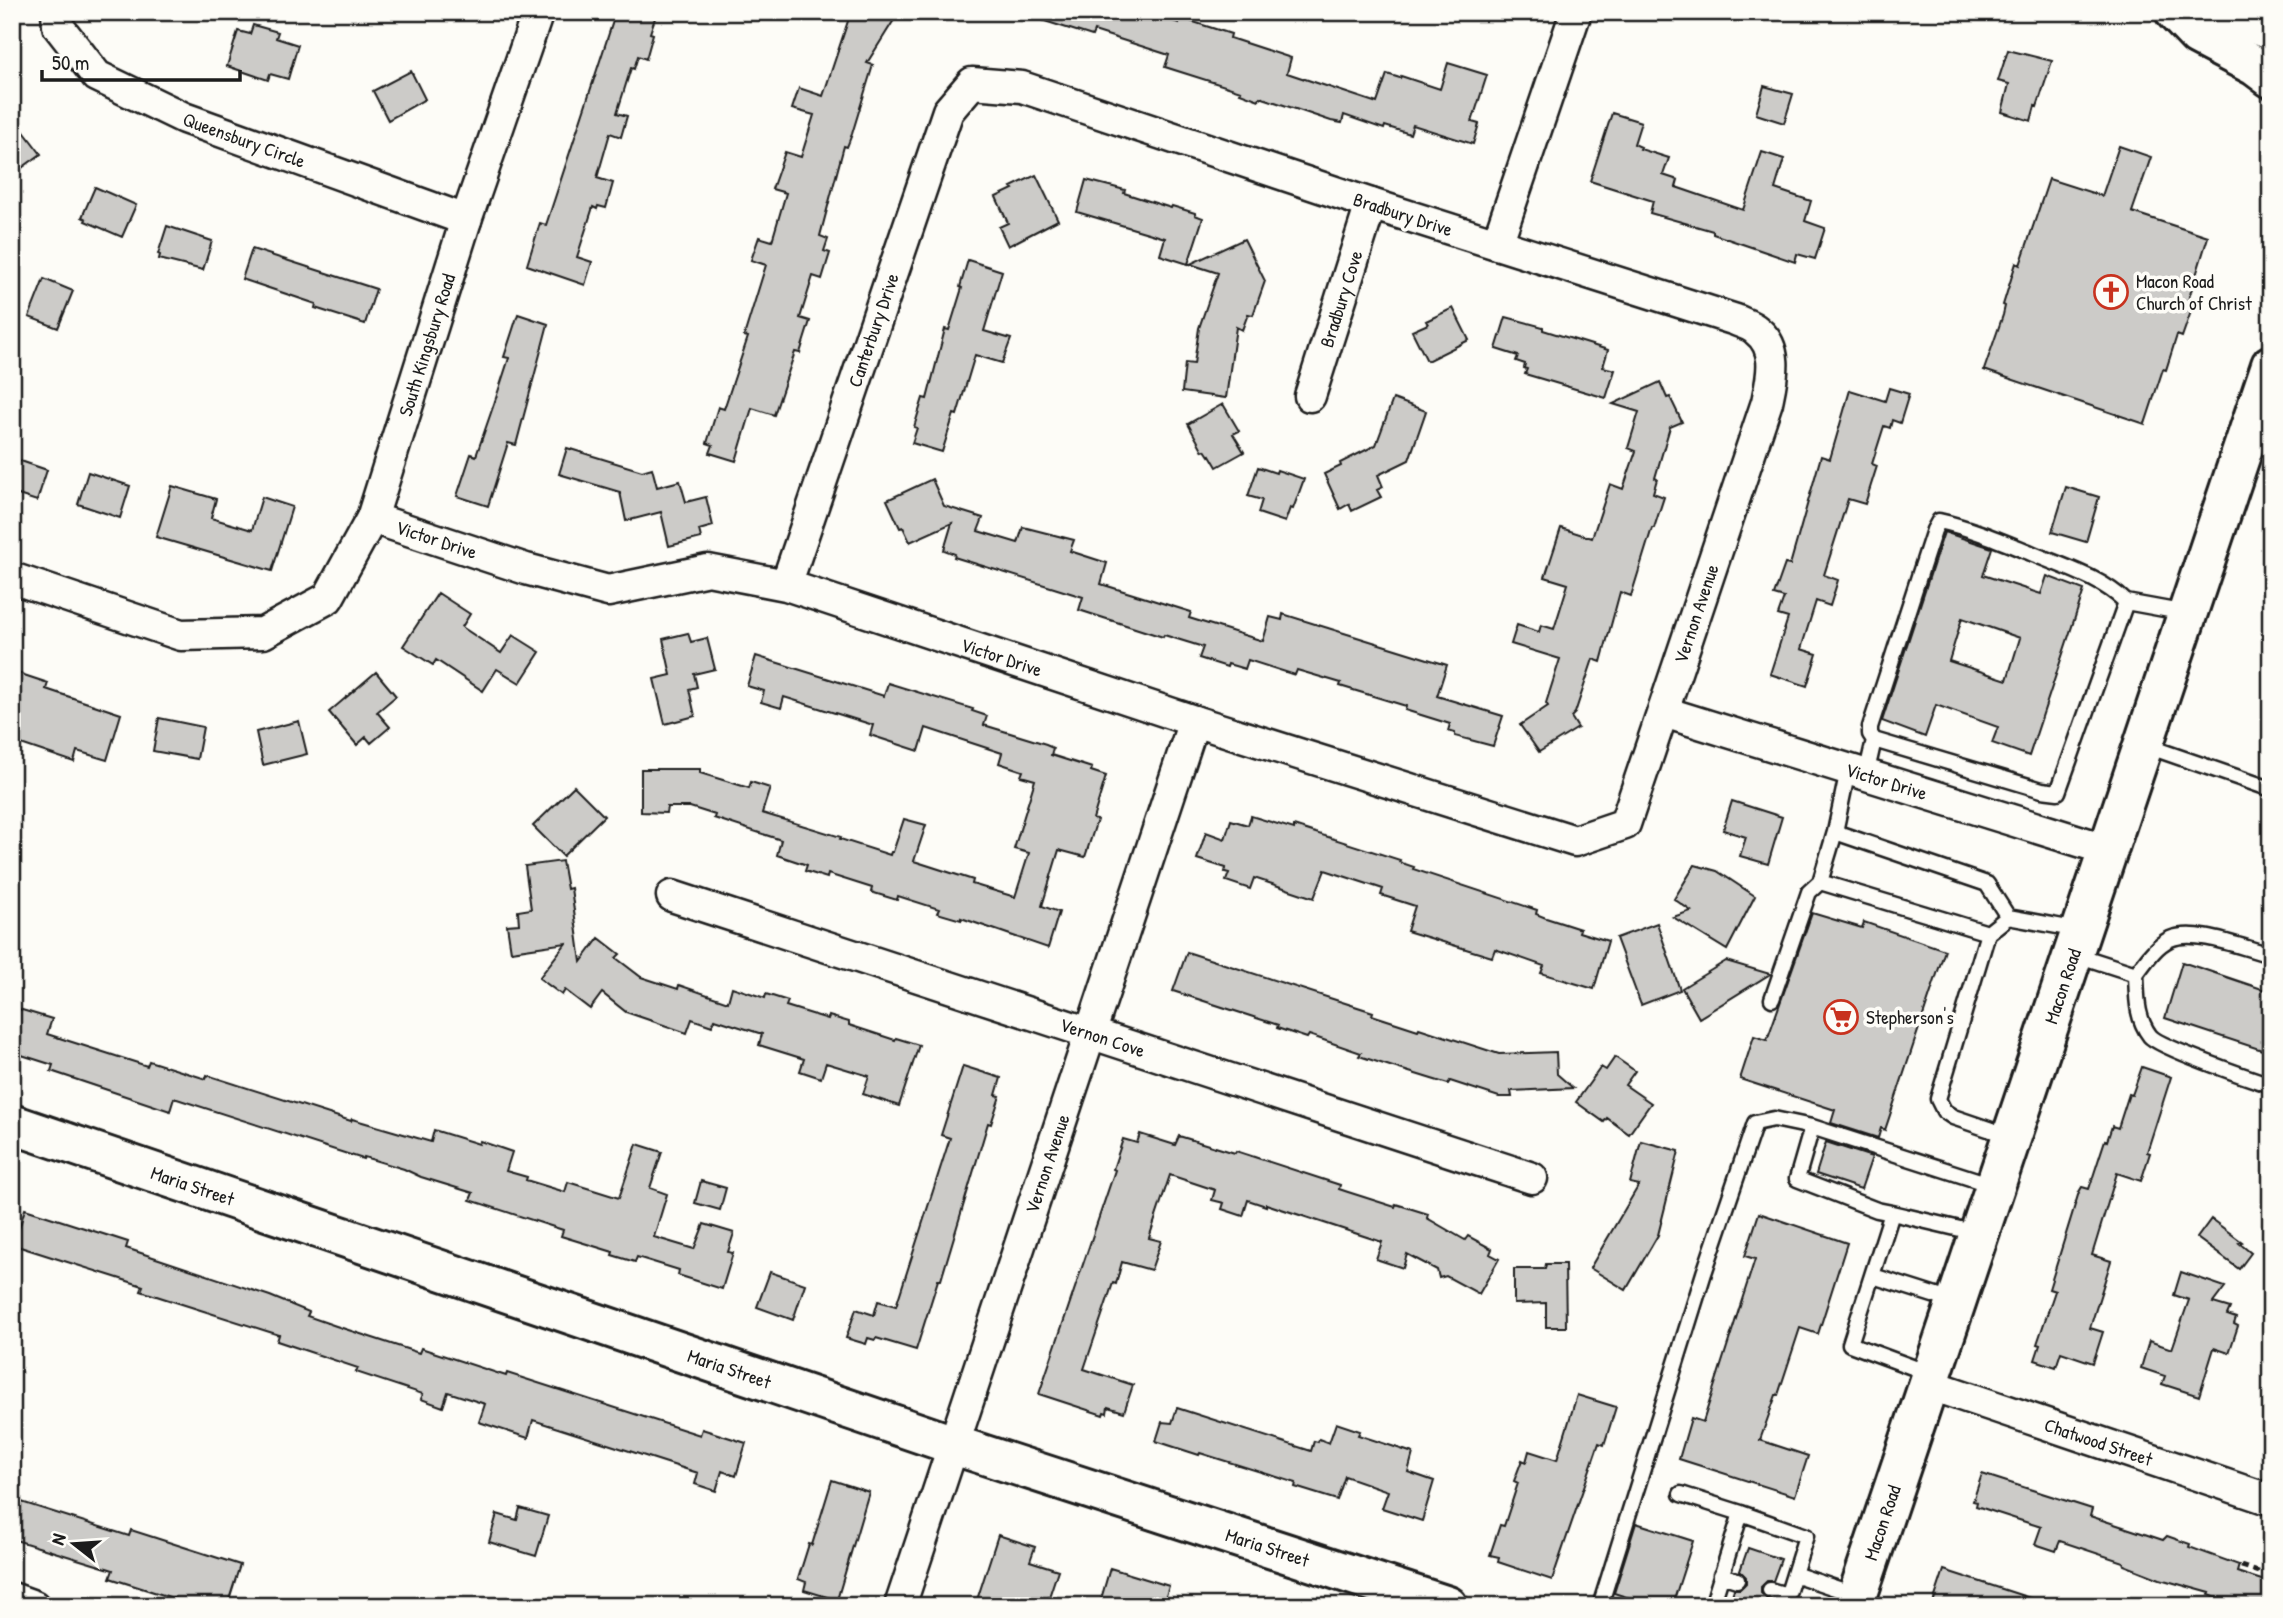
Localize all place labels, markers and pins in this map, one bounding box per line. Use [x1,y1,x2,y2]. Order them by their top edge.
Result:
place label: Macon Road Church of Christ [2136,268,2252,316]
church icon: Macon Road Church of Christ [2092,273,2130,311]
supermarket icon: Stepherson's [1822,998,1860,1036]
place label: Stepherson's [1866,1004,1954,1030]

